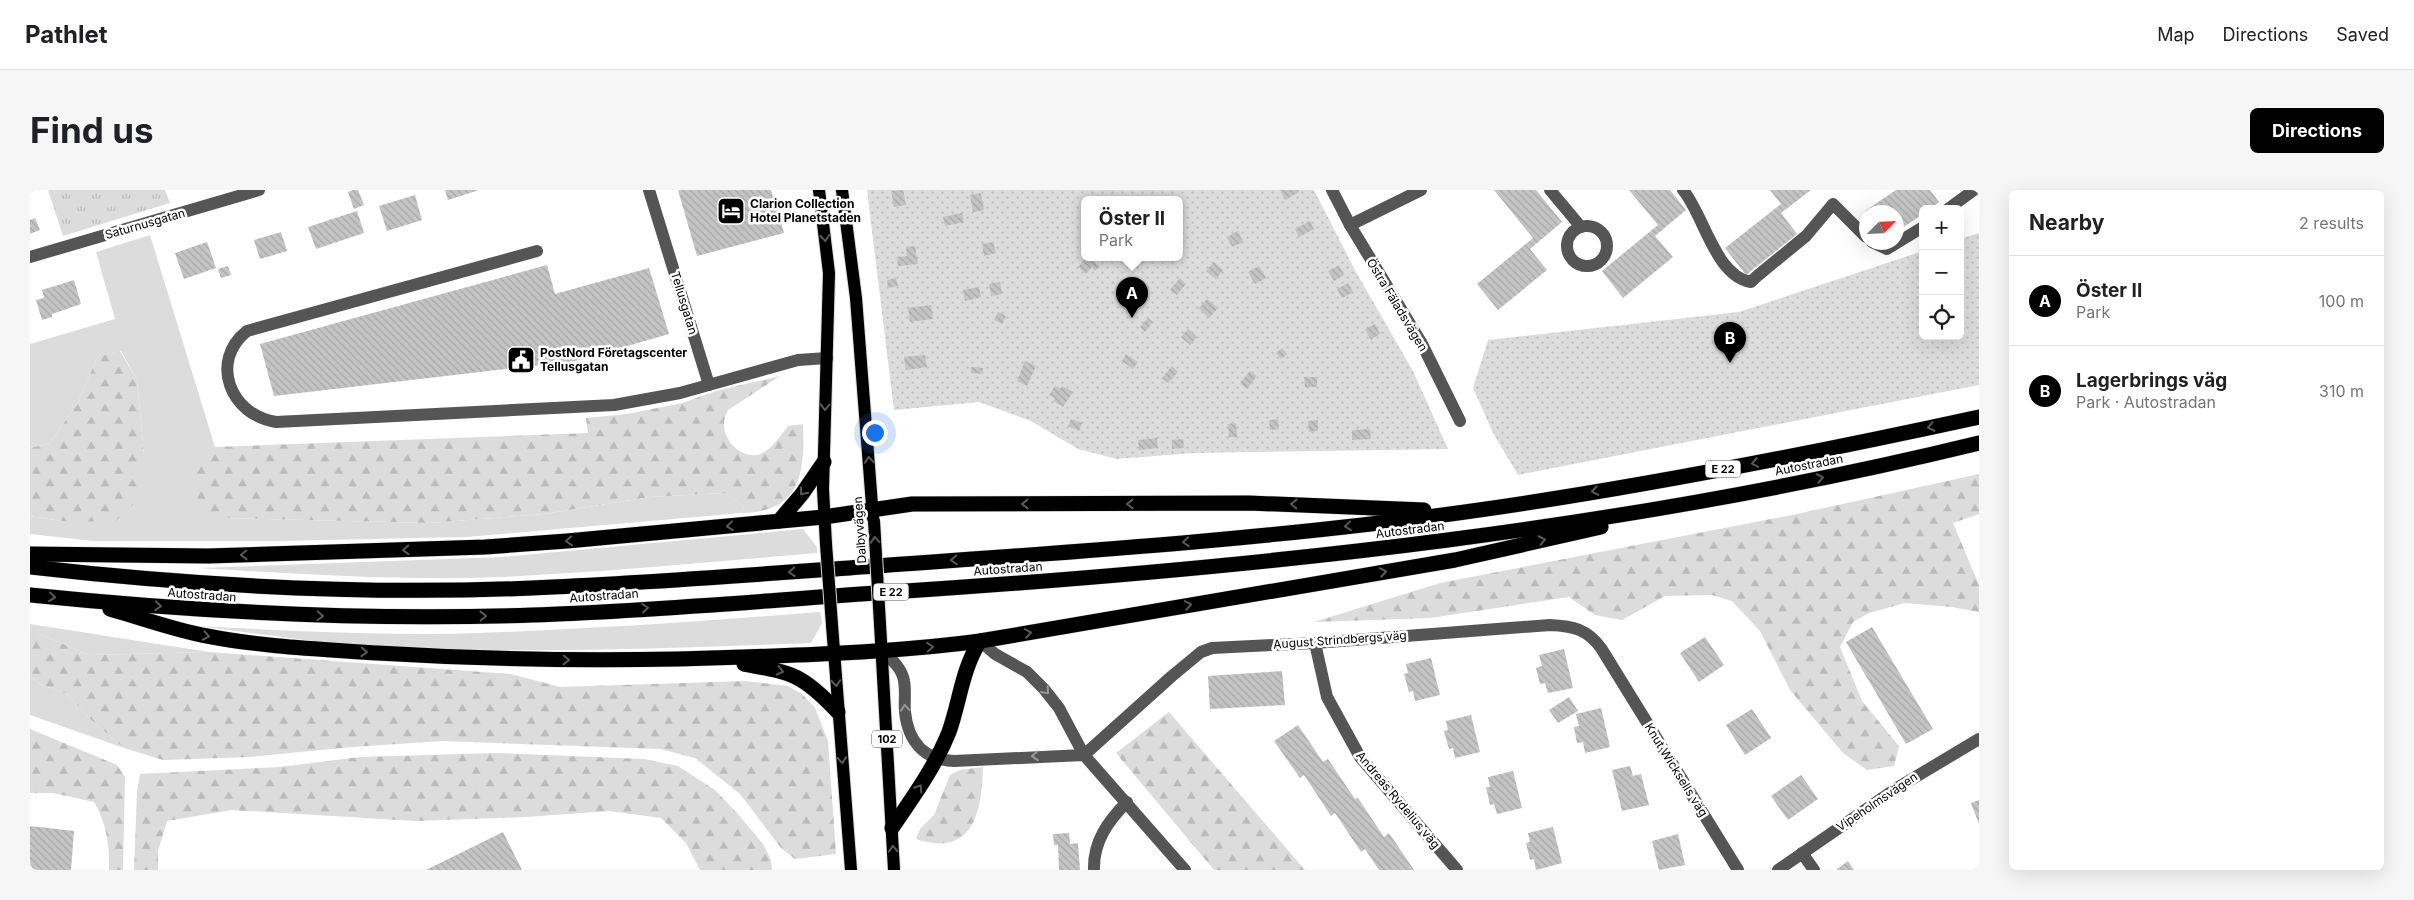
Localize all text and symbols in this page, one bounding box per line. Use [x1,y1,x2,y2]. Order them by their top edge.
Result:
text: Pathlet [25,20,108,49]
text: Map [2157,24,2195,45]
text: Directions [2223,24,2308,45]
text: Saved [2336,24,2389,45]
button: Directions [2250,108,2384,153]
text: Find us [30,109,154,151]
hotel icon: Clarion Collection Hotel Planetstaden [716,196,746,226]
place label: Clarion Collection Hotel Planetstaden [750,196,861,225]
popup [1081,196,1183,261]
street label: Saturnusgatan [103,205,187,242]
north arrow [1859,205,1904,250]
map controls [1919,205,1964,340]
button: + [1919,205,1964,250]
text: Öster II [1099,207,1165,230]
text: Nearby [2029,210,2104,235]
text: 2 results [2299,213,2364,233]
text: Park [1099,230,1133,250]
one-way arrow [819,235,830,243]
button: − [1919,250,1964,295]
street label: Östra Fäladsvägen [1364,256,1431,354]
street label: Tellusgatan [668,270,701,336]
pin: A [1116,277,1148,318]
text: Öster II [2076,279,2142,302]
text: A [2039,291,2051,311]
text: 100 m [2319,291,2364,311]
button: locate [1919,295,1964,340]
text: Park [2076,302,2110,322]
pin: B [1714,322,1746,363]
public building icon: PostNord Företagscenter Tellusgatan [506,345,536,375]
place label: PostNord Företagscenter Tellusgatan [540,345,687,374]
text: Lagerbrings väg [2076,369,2227,392]
text: B [2040,381,2050,401]
text: 310 m [2319,381,2364,401]
text: Park · Autostradan [2076,392,2216,412]
one-way arrow [820,403,831,411]
your location [862,420,888,446]
one-way arrow [1927,421,1936,432]
street label: Autostradan [1774,451,1844,478]
one-way arrow [864,456,875,464]
one-way arrow [1751,457,1759,468]
road number: E 22 [1706,460,1740,478]
one-way arrow [1816,473,1825,483]
one-way arrow [800,486,809,496]
one-way arrow [1591,486,1599,496]
street label: Dalbyvägen [850,496,869,564]
one-way arrow [1021,499,1028,509]
one-way arrow [1126,499,1134,509]
one-way arrow [1290,499,1298,509]
street label: Autostradan [1375,518,1445,541]
one-way arrow [726,520,734,531]
one-way arrow [1343,520,1351,531]
one-way arrow [564,535,572,546]
one-way arrow [869,536,880,544]
one-way arrow [1538,536,1547,546]
one-way arrow [1182,537,1190,548]
one-way arrow [402,545,410,556]
one-way arrow [240,550,248,560]
one-way arrow [950,555,958,566]
street label: Autostradan [973,559,1043,578]
one-way arrow [788,566,796,577]
one-way arrow [1379,568,1387,578]
road number: E 22 [874,584,908,601]
street label: Autostradan [167,585,237,604]
street label: Autostradan [569,586,639,605]
one-way arrow [49,592,57,603]
one-way arrow [154,601,162,612]
one-way arrow [1184,601,1193,611]
one-way arrow [641,603,649,614]
one-way arrow [316,610,324,621]
one-way arrow [479,611,487,621]
street label: August Strindbergs väg [1273,627,1407,652]
one-way arrow [1024,628,1032,638]
one-way arrow [201,630,210,640]
one-way arrow [927,642,935,653]
one-way arrow [360,647,368,658]
one-way arrow [562,655,570,665]
one-way arrow [776,666,784,676]
one-way arrow [830,679,841,687]
one-way arrow [1040,686,1049,695]
one-way arrow [900,704,911,712]
street label: Knut Wicksells väg [1642,720,1711,819]
road number: 102 [872,730,902,748]
street label: Andreas Rydelius väg [1353,748,1444,851]
one-way arrow [1031,750,1039,761]
one-way arrow [836,757,847,765]
street label: Vipeholmsvägen [1833,769,1920,834]
one-way arrow [913,784,923,793]
one-way arrow [888,845,898,852]

